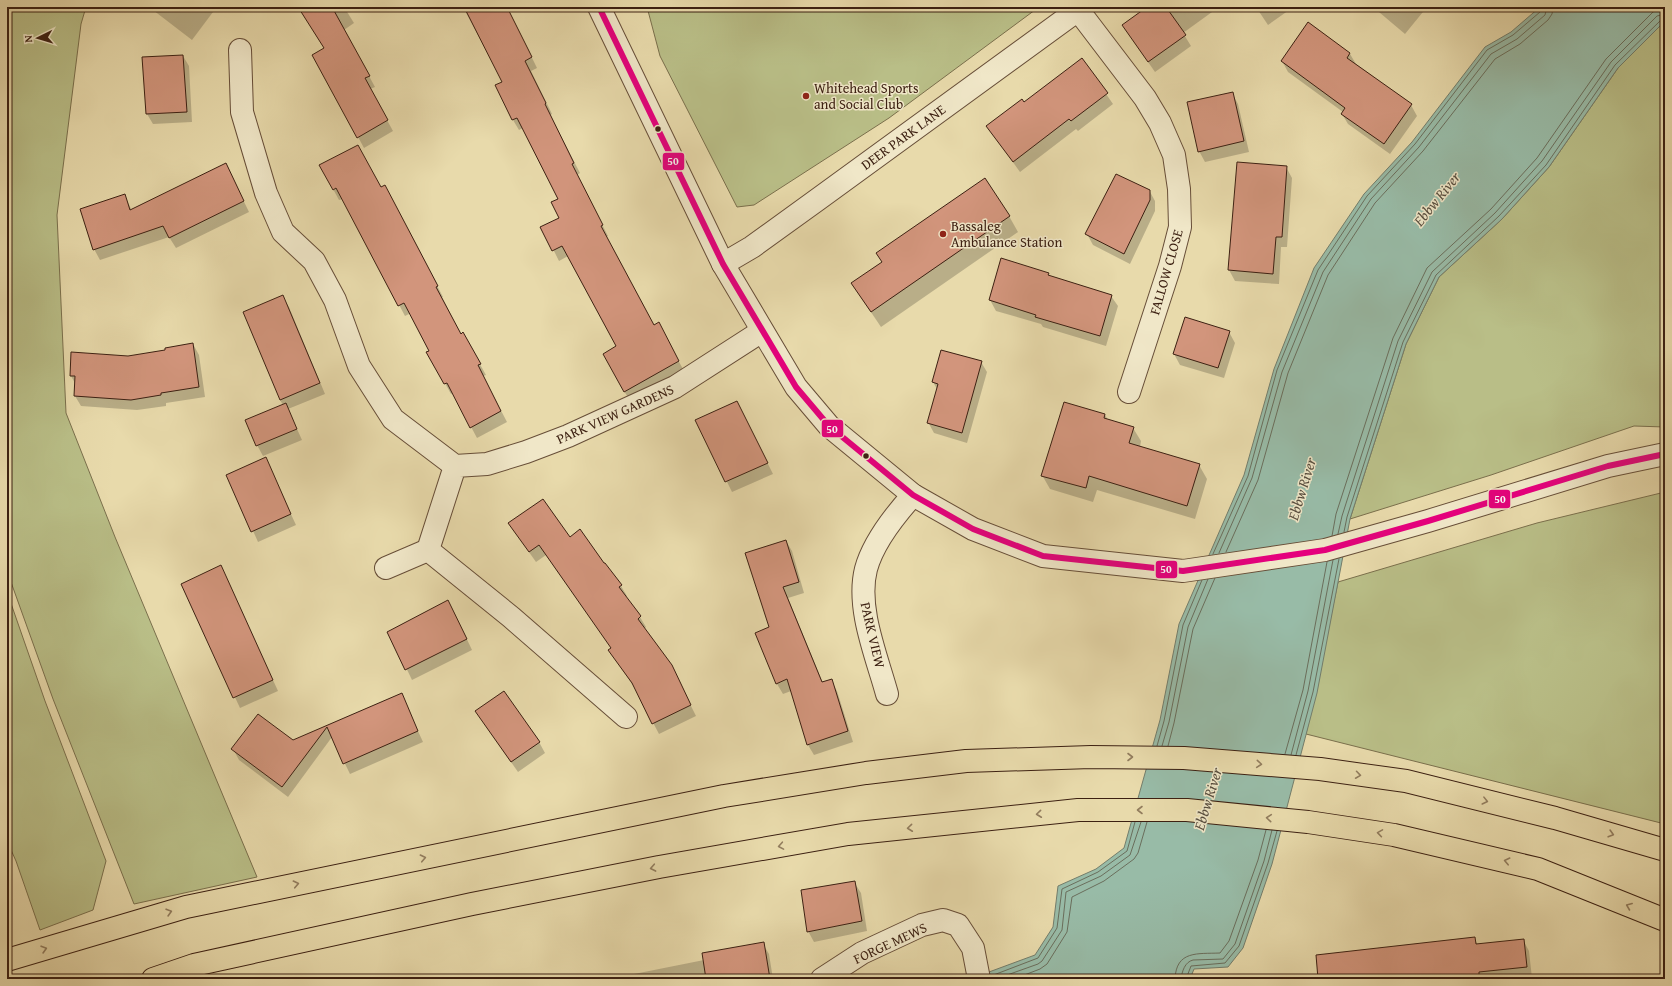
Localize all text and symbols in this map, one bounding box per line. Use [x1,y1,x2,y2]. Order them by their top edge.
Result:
north arrow [18,18,58,58]
text: N [20,34,36,43]
place label: Whitehead Sports and Social Club [814,78,919,114]
marker: Whitehead Sports and Social Club [801,91,811,101]
street label: DEER PARK LANE [857,100,949,174]
unlabelled marker [653,124,663,134]
line badge: 50 [662,152,685,171]
text: 50 [667,153,679,169]
water label: Ebbw River [1408,167,1465,231]
place label: Bassaleg Ambulance Station [951,216,1062,252]
street label: FALLOW CLOSE [1144,227,1188,317]
marker: Bassaleg Ambulance Station [938,229,948,239]
street label: PARK VIEW GARDENS [553,379,677,449]
line badge: 50 [821,419,844,438]
text: 50 [826,421,838,437]
unlabelled marker [861,451,871,461]
water label: Ebbw River [1282,455,1321,524]
line badge: 50 [1488,489,1511,509]
text: 50 [1494,491,1506,507]
line badge: 50 [1155,560,1178,579]
text: 50 [1160,561,1172,577]
street label: PARK VIEW [856,600,890,670]
one-way arrow [1127,753,1133,761]
one-way arrow [1256,759,1262,768]
water label: Ebbw River [1188,765,1227,834]
one-way arrow [1355,770,1361,779]
one-way arrow [1482,796,1489,805]
one-way arrow [1137,806,1143,814]
one-way arrow [1036,810,1042,819]
one-way arrow [1266,814,1272,823]
one-way arrow [907,823,913,832]
one-way arrow [1377,829,1383,838]
one-way arrow [1607,829,1614,838]
one-way arrow [778,841,784,849]
one-way arrow [420,855,427,863]
one-way arrow [1504,858,1510,866]
one-way arrow [650,863,656,871]
one-way arrow [293,881,299,889]
one-way arrow [1625,902,1632,910]
one-way arrow [165,908,172,917]
street label: FORGE MEWS [850,917,930,969]
one-way arrow [41,945,48,954]

